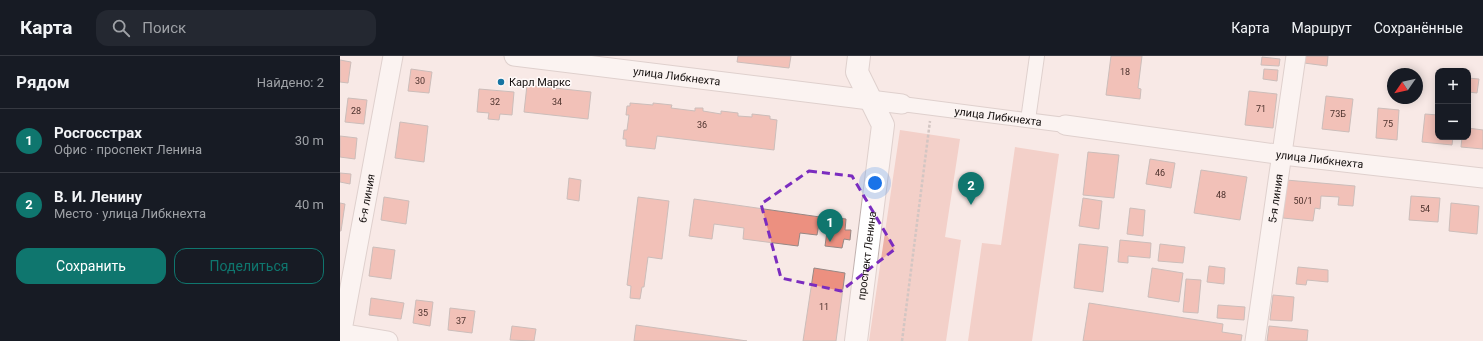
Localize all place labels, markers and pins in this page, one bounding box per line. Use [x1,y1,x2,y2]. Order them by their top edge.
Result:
place label: Карл Маркс [509,76,571,89]
marker: Карл Маркс [496,77,506,87]
pin: 2 [958,172,984,205]
pin: 1 [817,209,843,242]

